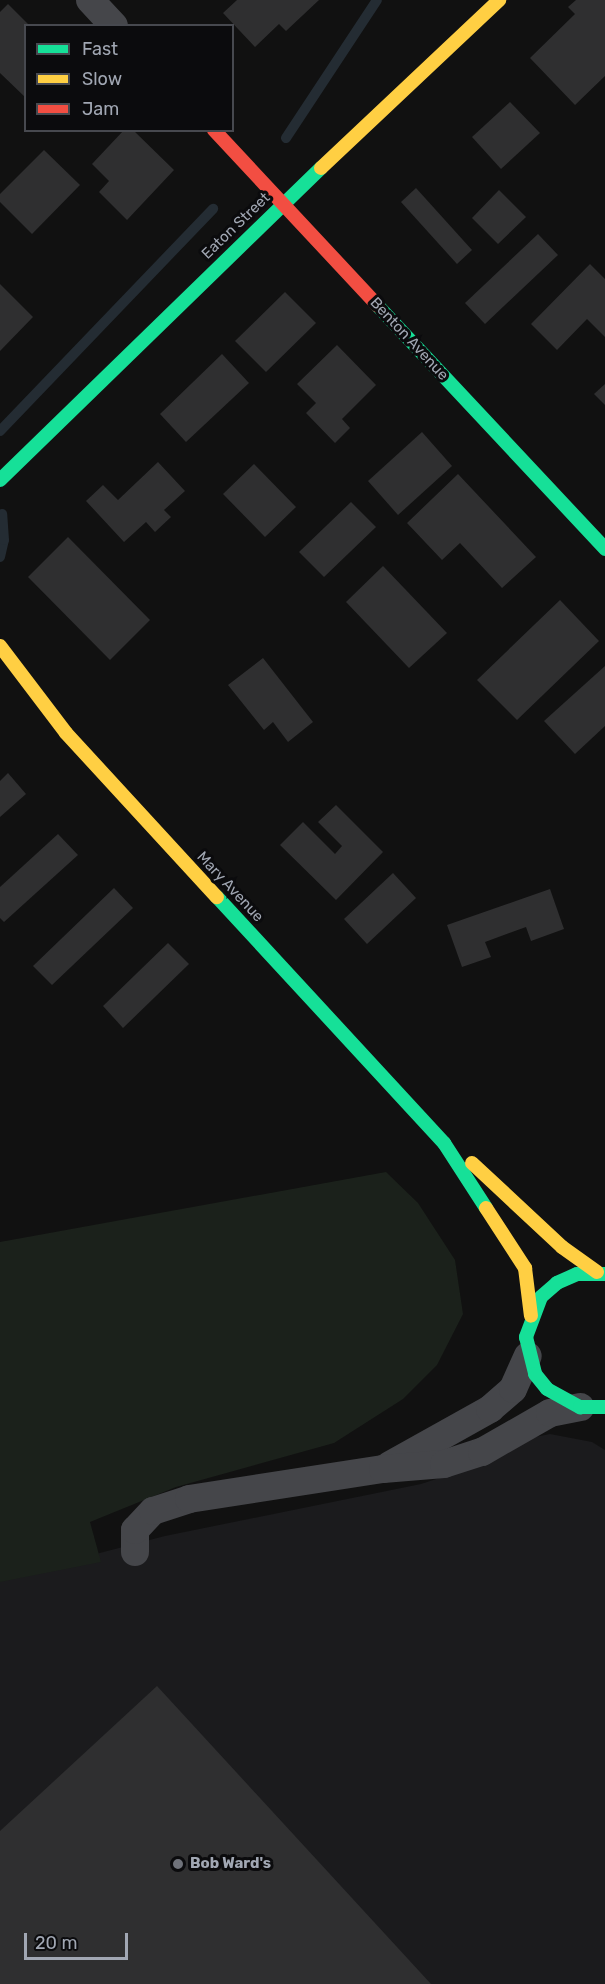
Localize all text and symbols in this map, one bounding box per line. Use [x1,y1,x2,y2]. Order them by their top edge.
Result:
legend [24,24,234,132]
text: Fast [82,38,118,60]
text: Slow [82,68,122,90]
text: Jam [82,98,119,120]
street label: Eaton Street [198,189,274,263]
street label: Benton Avenue [366,294,452,384]
street label: Mary Avenue [193,848,267,926]
place label: Bob Ward's [190,1855,271,1873]
marker: Bob Ward's [171,1857,185,1871]
scale bar [27,1921,130,1959]
text: 20 m [35,1932,77,1954]

